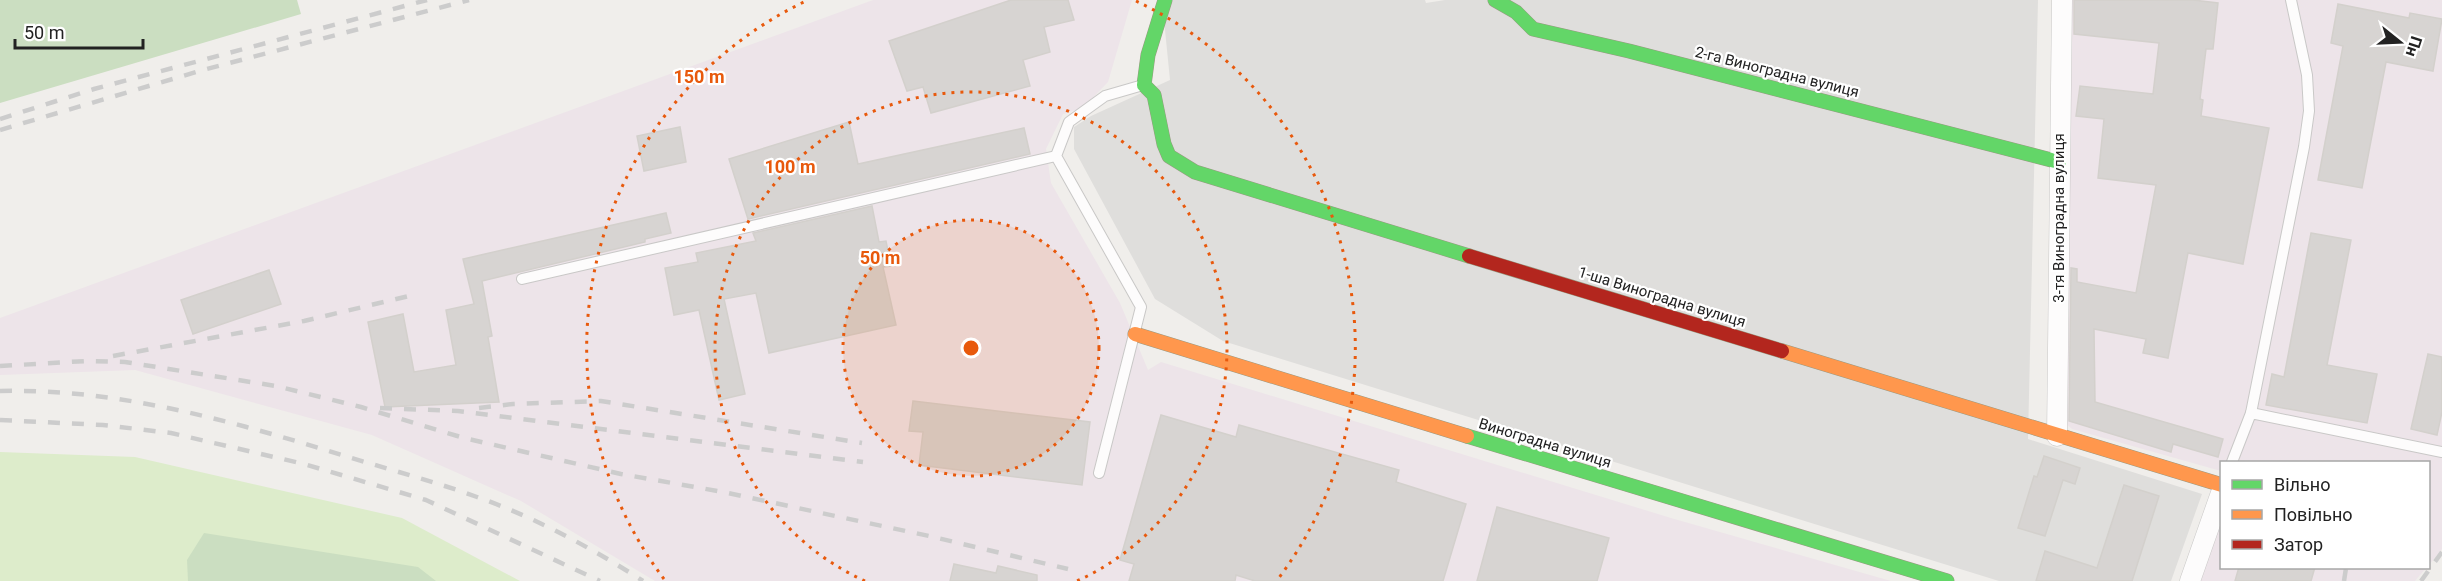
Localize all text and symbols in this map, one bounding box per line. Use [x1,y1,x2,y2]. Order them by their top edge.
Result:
scale bar [15,12,142,50]
north arrow [2370,12,2430,72]
text: 50 m [24,22,64,43]
text: Пн [2402,34,2426,59]
street label: 2-га Виноградна вулиця [1693,43,1861,101]
text: 150 m [673,66,725,87]
street label: 3-тя Виноградна вулиця [2050,133,2068,303]
text: 100 m [764,156,816,177]
text: 50 m [860,247,900,268]
street label: 1-ша Виноградна вулиця [1576,263,1748,331]
centre of rings [961,338,981,358]
street label: Виноградна вулиця [1477,414,1613,472]
legend [2220,461,2430,569]
text: Вільно [2274,474,2330,495]
text: Повільно [2274,504,2353,525]
text: Затор [2274,534,2323,555]

